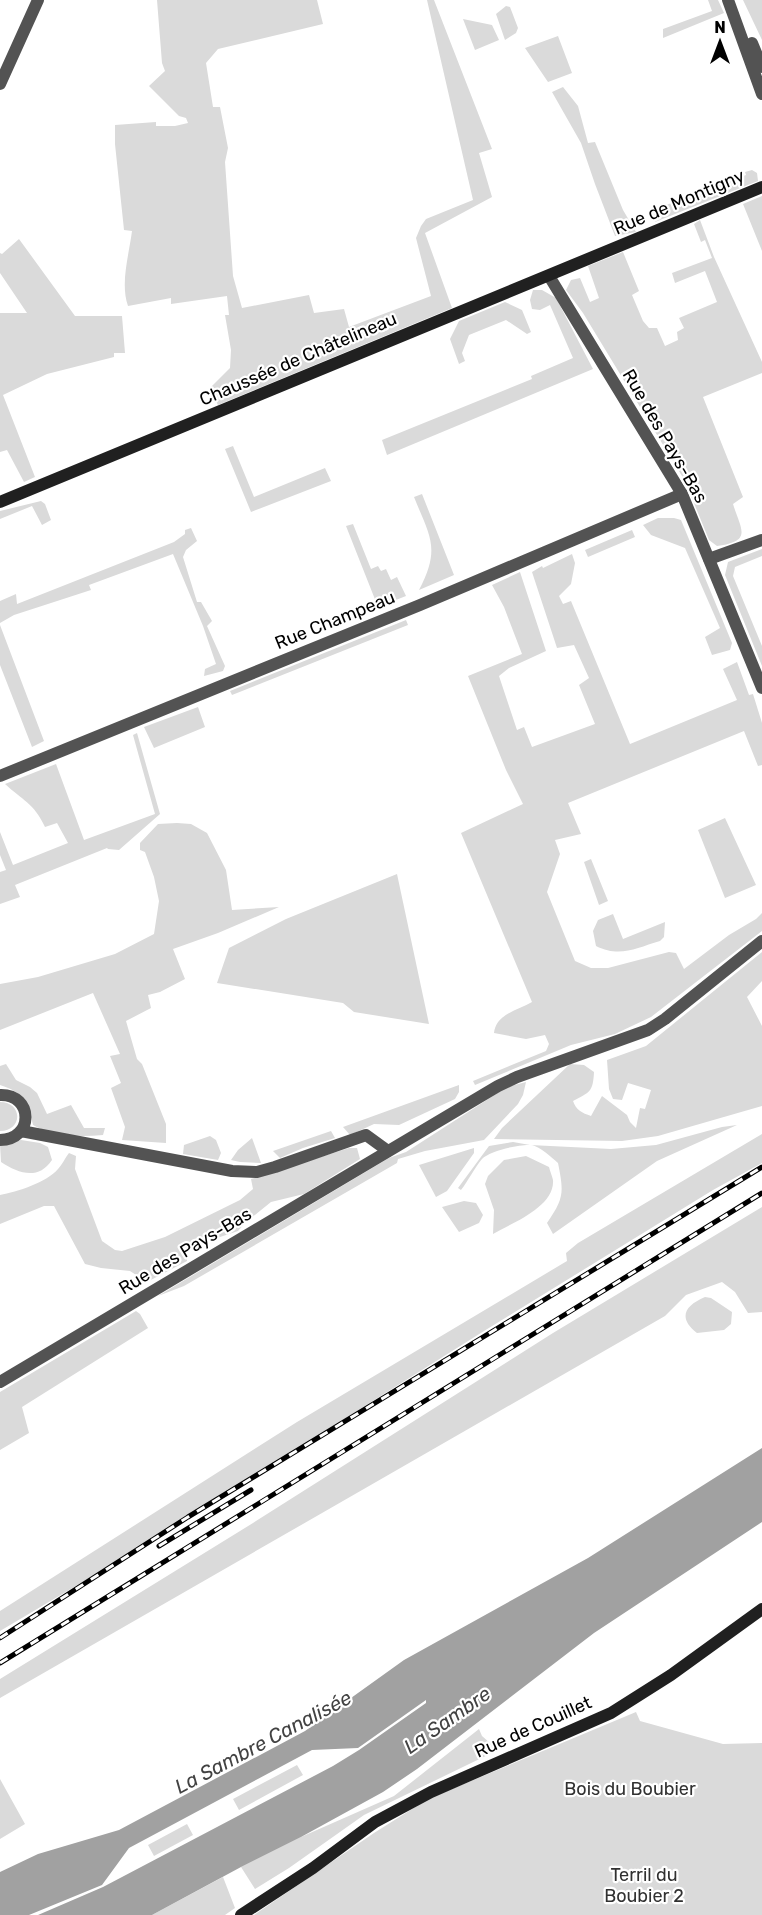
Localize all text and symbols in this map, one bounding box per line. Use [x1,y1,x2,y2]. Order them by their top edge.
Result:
north arrow [690,12,750,72]
text: N [714,18,726,37]
street label: Rue de Montigny [610,164,748,240]
street label: Chaussée de Châtelineau [196,307,400,411]
street label: Rue des Pays-Bas [618,365,712,507]
street label: Rue Champeau [272,586,398,654]
street label: Rue des Pays-Bas [115,1203,255,1299]
water label: La Sambre [399,1681,495,1759]
water label: La Sambre Canalisée [171,1685,355,1799]
street label: Rue de Couillet [471,1691,595,1763]
park label: Bois du Boubier [564,1778,696,1800]
park label: Terril du Boubier 2 [604,1864,684,1907]

